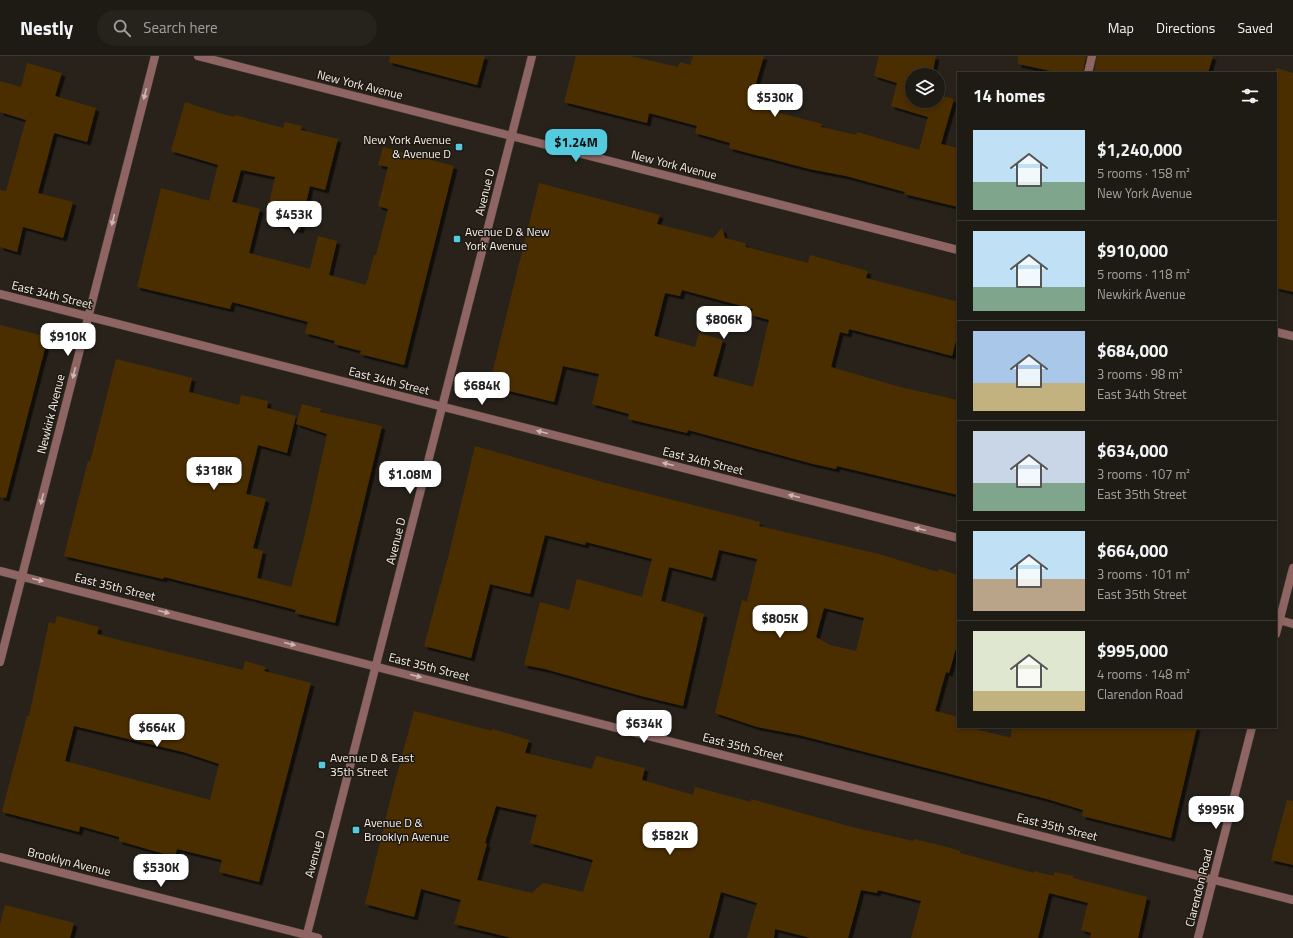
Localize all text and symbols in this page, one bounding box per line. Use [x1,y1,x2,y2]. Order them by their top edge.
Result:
search box [97,10,377,46]
text: Nestly [20,13,73,42]
text: Search here [143,16,218,39]
icon: search [111,17,133,39]
text: Map [1108,17,1134,38]
text: Directions [1156,17,1215,38]
text: Saved [1237,17,1273,38]
street label: New York Avenue [315,65,405,104]
map controls [905,68,945,108]
button: layers [905,68,945,108]
text: 14 homes [973,83,1045,109]
pin: $530K [747,84,803,118]
icon: filters [1239,85,1261,107]
text: $530K [757,87,793,107]
one-way arrow [142,88,148,100]
pin: $1.24M [543,129,609,163]
place label: New York Avenue & Avenue D [363,130,451,163]
text: $1.24M [554,132,598,152]
text: $1,240,000 [1097,137,1182,163]
marker: New York Avenue & Avenue D [454,142,464,152]
street label: New York Avenue [629,145,719,184]
icon: home [1005,146,1053,194]
text: 5 rooms · 158 m² [1097,163,1190,183]
street label: Avenue D [470,166,500,217]
text: New York Avenue [1097,183,1192,203]
pin: $453K [266,201,322,235]
text: $453K [276,204,312,224]
one-way arrow [110,214,116,226]
place label: Avenue D & New York Avenue [465,222,550,255]
marker: Avenue D & New York Avenue [452,234,462,244]
text: $910,000 [1097,238,1168,264]
icon: home [1005,247,1053,295]
text: 5 rooms · 118 m² [1097,264,1190,284]
street label: East 34th Street [10,275,95,314]
text: Newkirk Avenue [1097,284,1185,304]
pin: $806K [696,306,752,340]
text: $806K [706,309,742,329]
pin: $910K [40,323,96,357]
text: $910K [50,326,86,346]
text: $684,000 [1097,338,1168,364]
icon: home [1005,347,1053,395]
street label: East 34th Street [347,361,432,400]
text: 3 rooms · 98 m² [1097,364,1183,384]
one-way arrow [70,367,76,379]
street label: Newkirk Avenue [31,372,70,456]
pin: $684K [454,372,510,406]
text: $684K [464,375,500,395]
text: East 34th Street [1097,384,1187,404]
one-way arrow [536,429,548,435]
text: $634,000 [1097,438,1168,464]
street label: East 34th Street [661,441,746,480]
icon: home [1005,447,1053,495]
pin: $318K [186,457,242,491]
text: $318K [196,460,232,480]
pin: $1.08M [377,461,443,495]
one-way arrow [662,461,674,467]
text: $1.08M [388,464,432,484]
text: 3 rooms · 107 m² [1097,464,1190,484]
text: East 35th Street [1097,484,1187,504]
one-way arrow [38,493,44,505]
one-way arrow [788,493,800,499]
street label: Avenue D [381,515,411,566]
one-way arrow [914,525,926,531]
text: $664,000 [1097,538,1168,564]
icon: home [1005,547,1053,595]
text: 3 rooms · 101 m² [1097,564,1190,584]
street label: East 35th Street [73,567,158,606]
one-way arrow [32,577,44,583]
text: East 35th Street [1097,584,1187,604]
pin: $805K [752,605,808,639]
text: $805K [762,608,798,628]
one-way arrow [158,609,170,615]
text: $995,000 [1097,638,1168,664]
one-way arrow [284,641,296,647]
street label: East 35th Street [387,647,472,686]
icon: home [1005,647,1053,695]
text: 4 rooms · 148 m² [1097,664,1190,684]
one-way arrow [410,673,422,679]
text: Clarendon Road [1097,684,1183,704]
pin: $634K [616,710,672,744]
text: $634K [626,713,662,733]
pin: $664K [129,714,185,748]
text: $664K [139,717,175,737]
street label: East 35th Street [701,727,786,766]
place label: Avenue D & East 35th Street [330,748,415,781]
marker: Avenue D & East 35th Street [317,760,327,770]
pin: $995K [1188,796,1244,830]
text: $995K [1198,799,1234,819]
street label: East 35th Street [1015,807,1100,846]
place label: Avenue D & Brooklyn Avenue [364,813,449,846]
pin: $582K [642,822,698,856]
marker: Avenue D & Brooklyn Avenue [351,825,361,835]
text: $582K [652,825,688,845]
street label: Avenue D [299,828,330,879]
street label: Brooklyn Avenue [26,842,113,881]
street label: Clarendon Road [1180,847,1217,929]
pin: $530K [133,854,189,888]
text: $530K [143,857,179,877]

